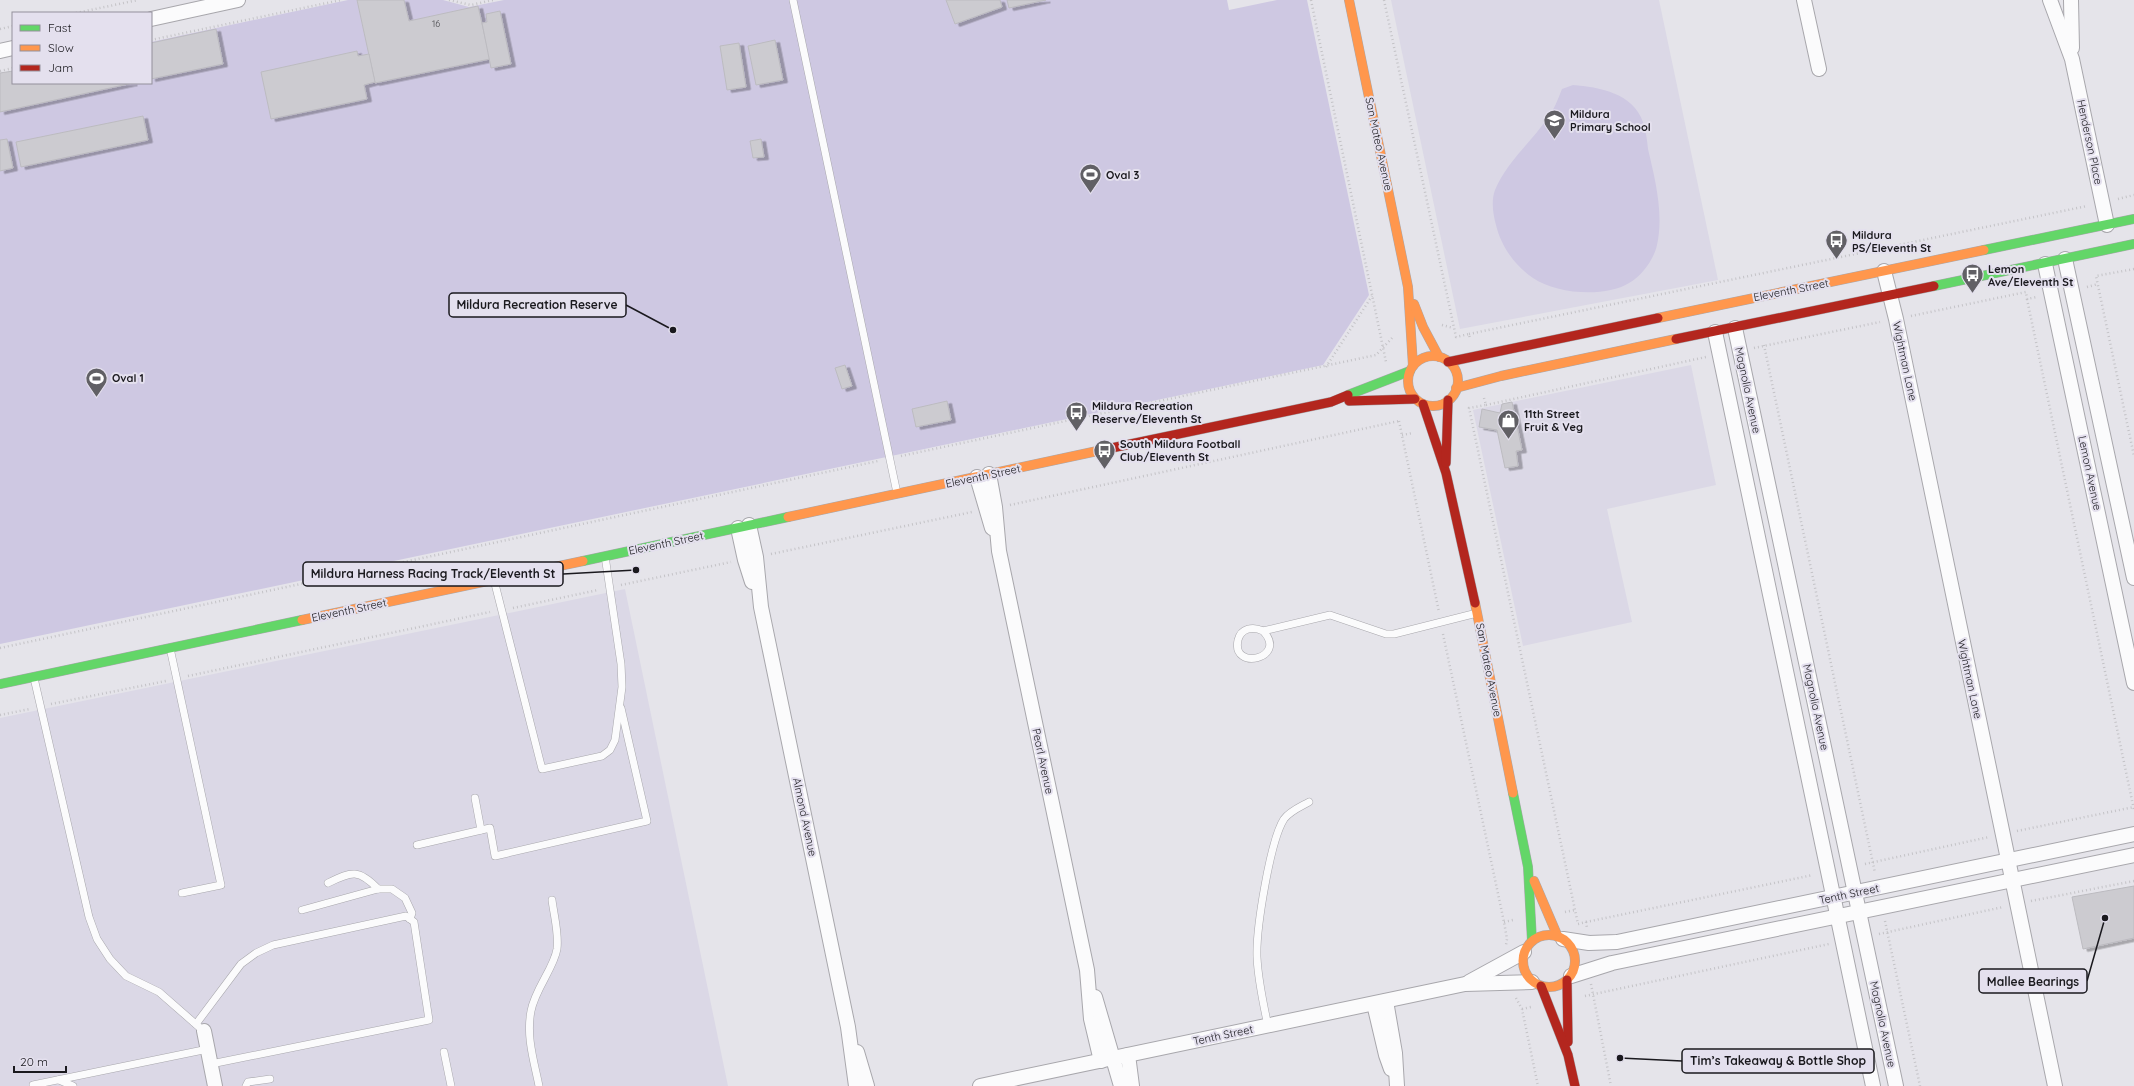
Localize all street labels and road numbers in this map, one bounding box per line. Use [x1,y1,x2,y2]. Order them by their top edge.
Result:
street label: San Mateo Avenue [1362,96,1396,192]
street label: Henderson Place [2074,98,2106,186]
street label: Eleventh Street [1752,276,1830,304]
street label: Wightman Lane [1890,320,1920,402]
street label: Magnolia Avenue [1732,346,1764,434]
street label: Lemon Avenue [2075,435,2105,511]
street label: Eleventh Street [944,461,1022,491]
street label: Eleventh Street [627,528,705,558]
street label: Eleventh Street [310,595,388,625]
street label: San Mateo Avenue [1473,622,1505,718]
street label: Wightman Lane [1955,638,1985,720]
street label: Magnolia Avenue [1800,663,1832,751]
street label: Pearl Avenue [1029,727,1057,795]
street label: Almond Avenue [790,776,820,858]
street label: Tenth Street [1818,881,1881,907]
street label: Magnolia Avenue [1867,980,1899,1068]
street label: Tenth Street [1192,1022,1255,1048]

